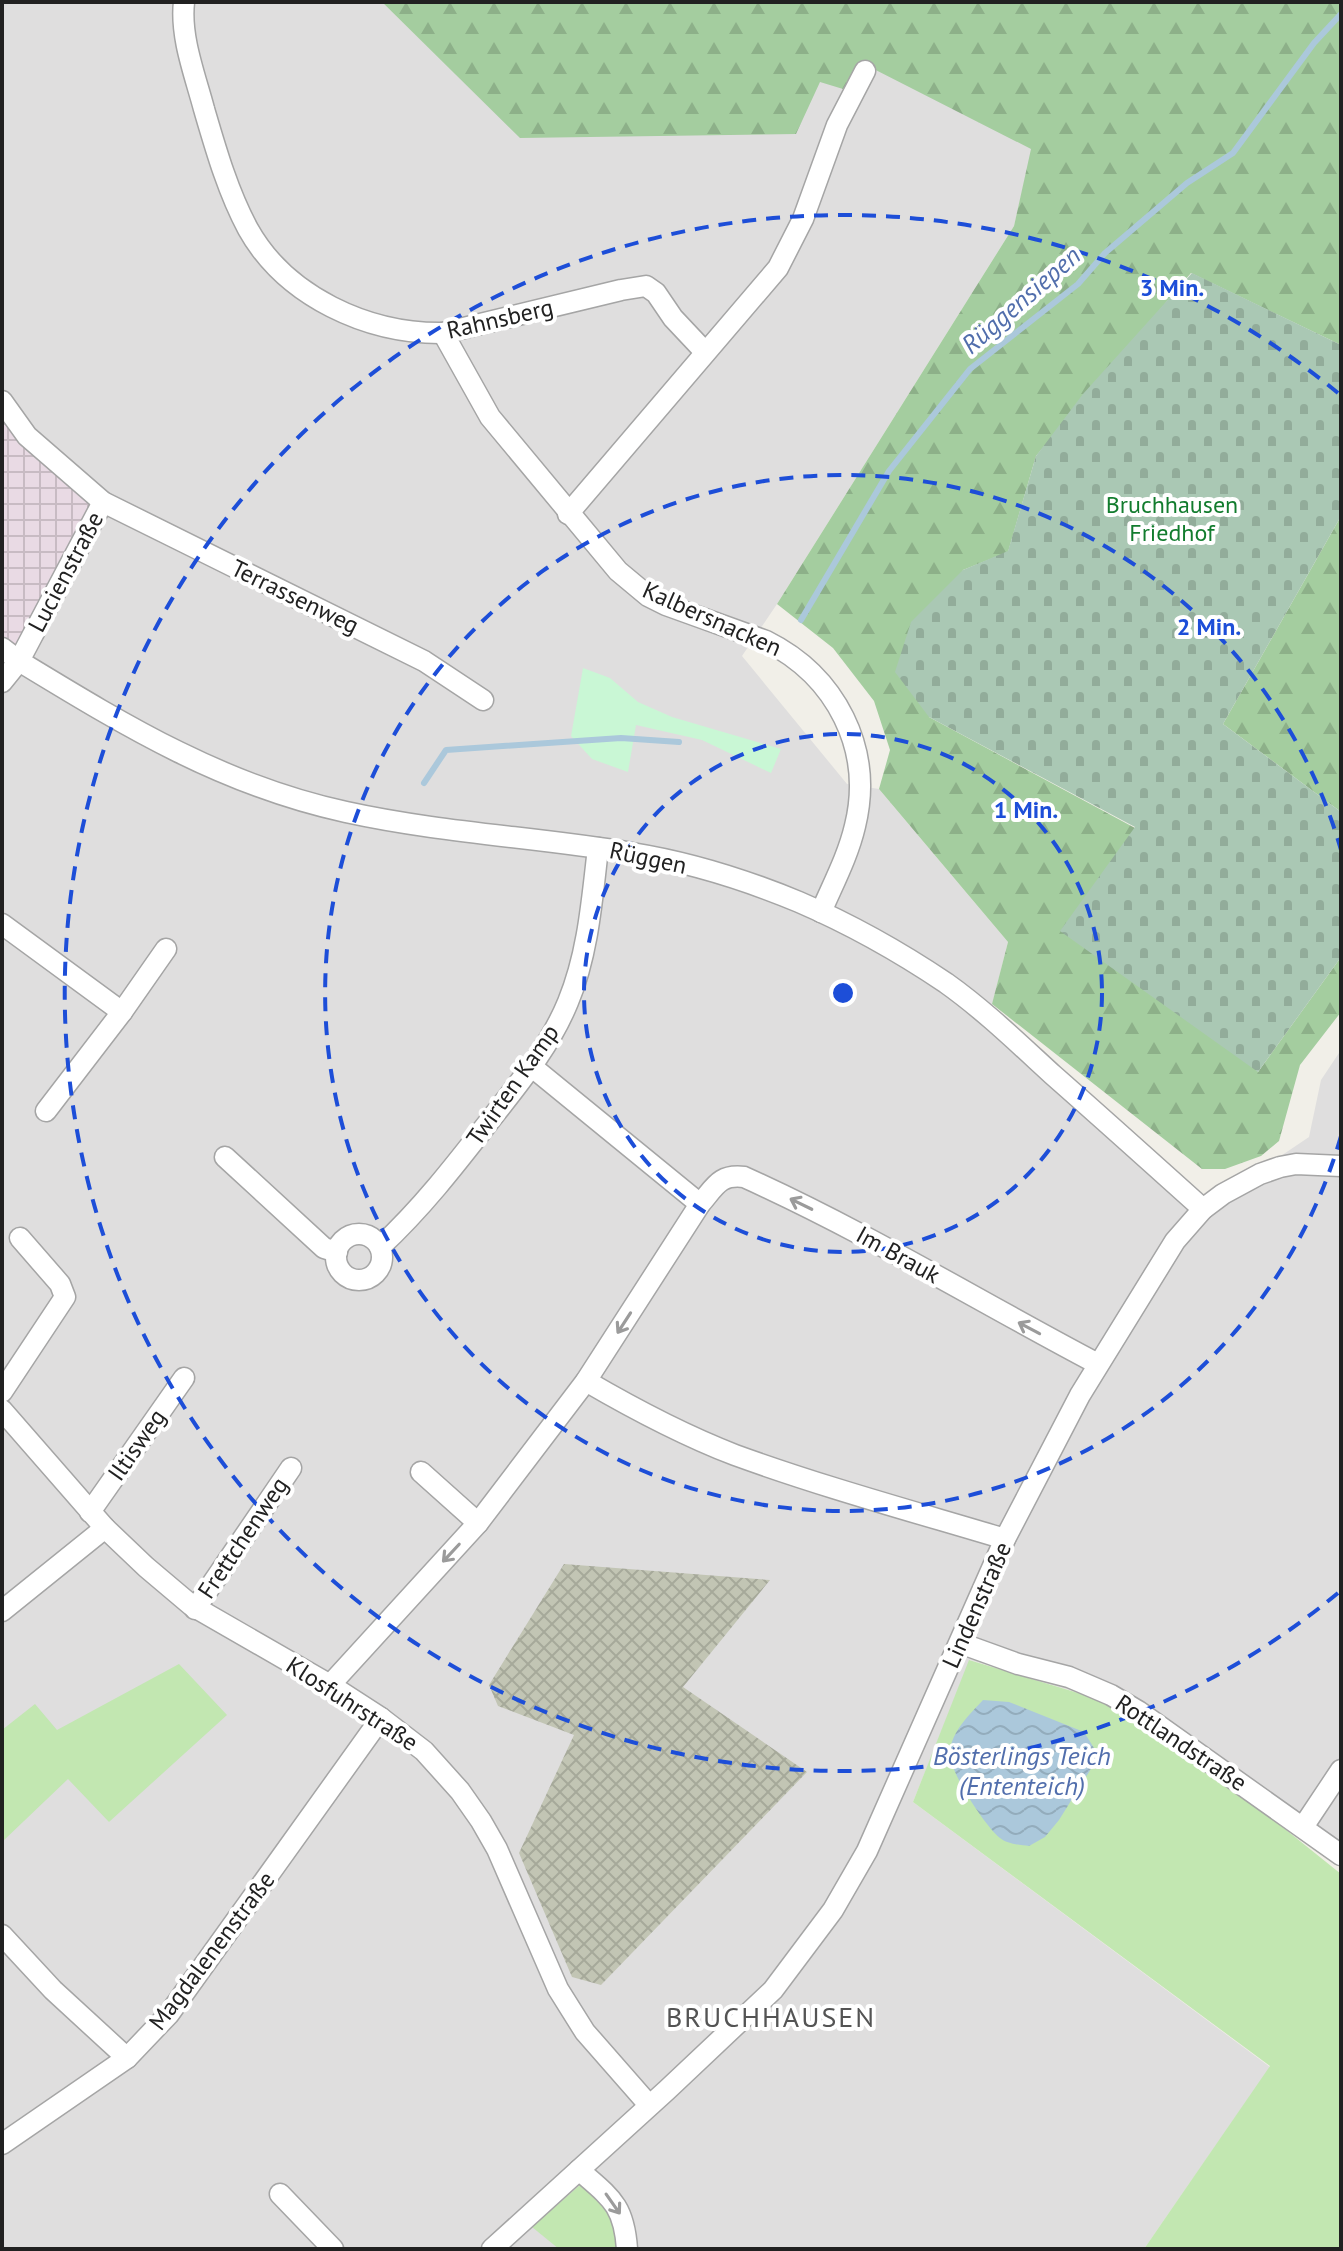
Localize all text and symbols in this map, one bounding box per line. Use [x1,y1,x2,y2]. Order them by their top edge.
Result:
water label: Rüggensiepen [954,239,1087,360]
text: 3 Min. [1140,272,1204,303]
street label: Rahnsberg [444,291,556,346]
park label: Bruchhausen Friedhof [1106,489,1238,548]
street label: Lucienstraße [21,506,110,637]
street label: Terrassenweg [226,552,364,641]
street label: Kalbersnacken [638,574,786,663]
text: 2 Min. [1177,611,1241,642]
text: 1 Min. [994,794,1058,825]
street label: Rüggen [607,834,690,881]
centre of rings [829,979,857,1007]
street label: Twirten Kamp [459,1018,566,1151]
one-way arrow [789,1196,813,1211]
street label: Im Brauk [851,1219,946,1291]
one-way arrow [615,1311,631,1334]
one-way arrow [1018,1319,1042,1335]
street label: Iltisweg [101,1403,172,1487]
street label: Frettchenweg [191,1471,295,1605]
street label: Lindenstraße [935,1537,1018,1673]
one-way arrow [442,1543,461,1563]
street label: Klosfuhrstraße [280,1649,424,1758]
street label: Rottlandstraße [1110,1687,1253,1798]
water label: Bösterlings Teich (Ententeich) [933,1739,1111,1802]
street label: Magdalenenstraße [142,1865,281,2036]
district label: BRUCHHAUSEN [666,1998,876,2035]
one-way arrow [604,2193,621,2214]

